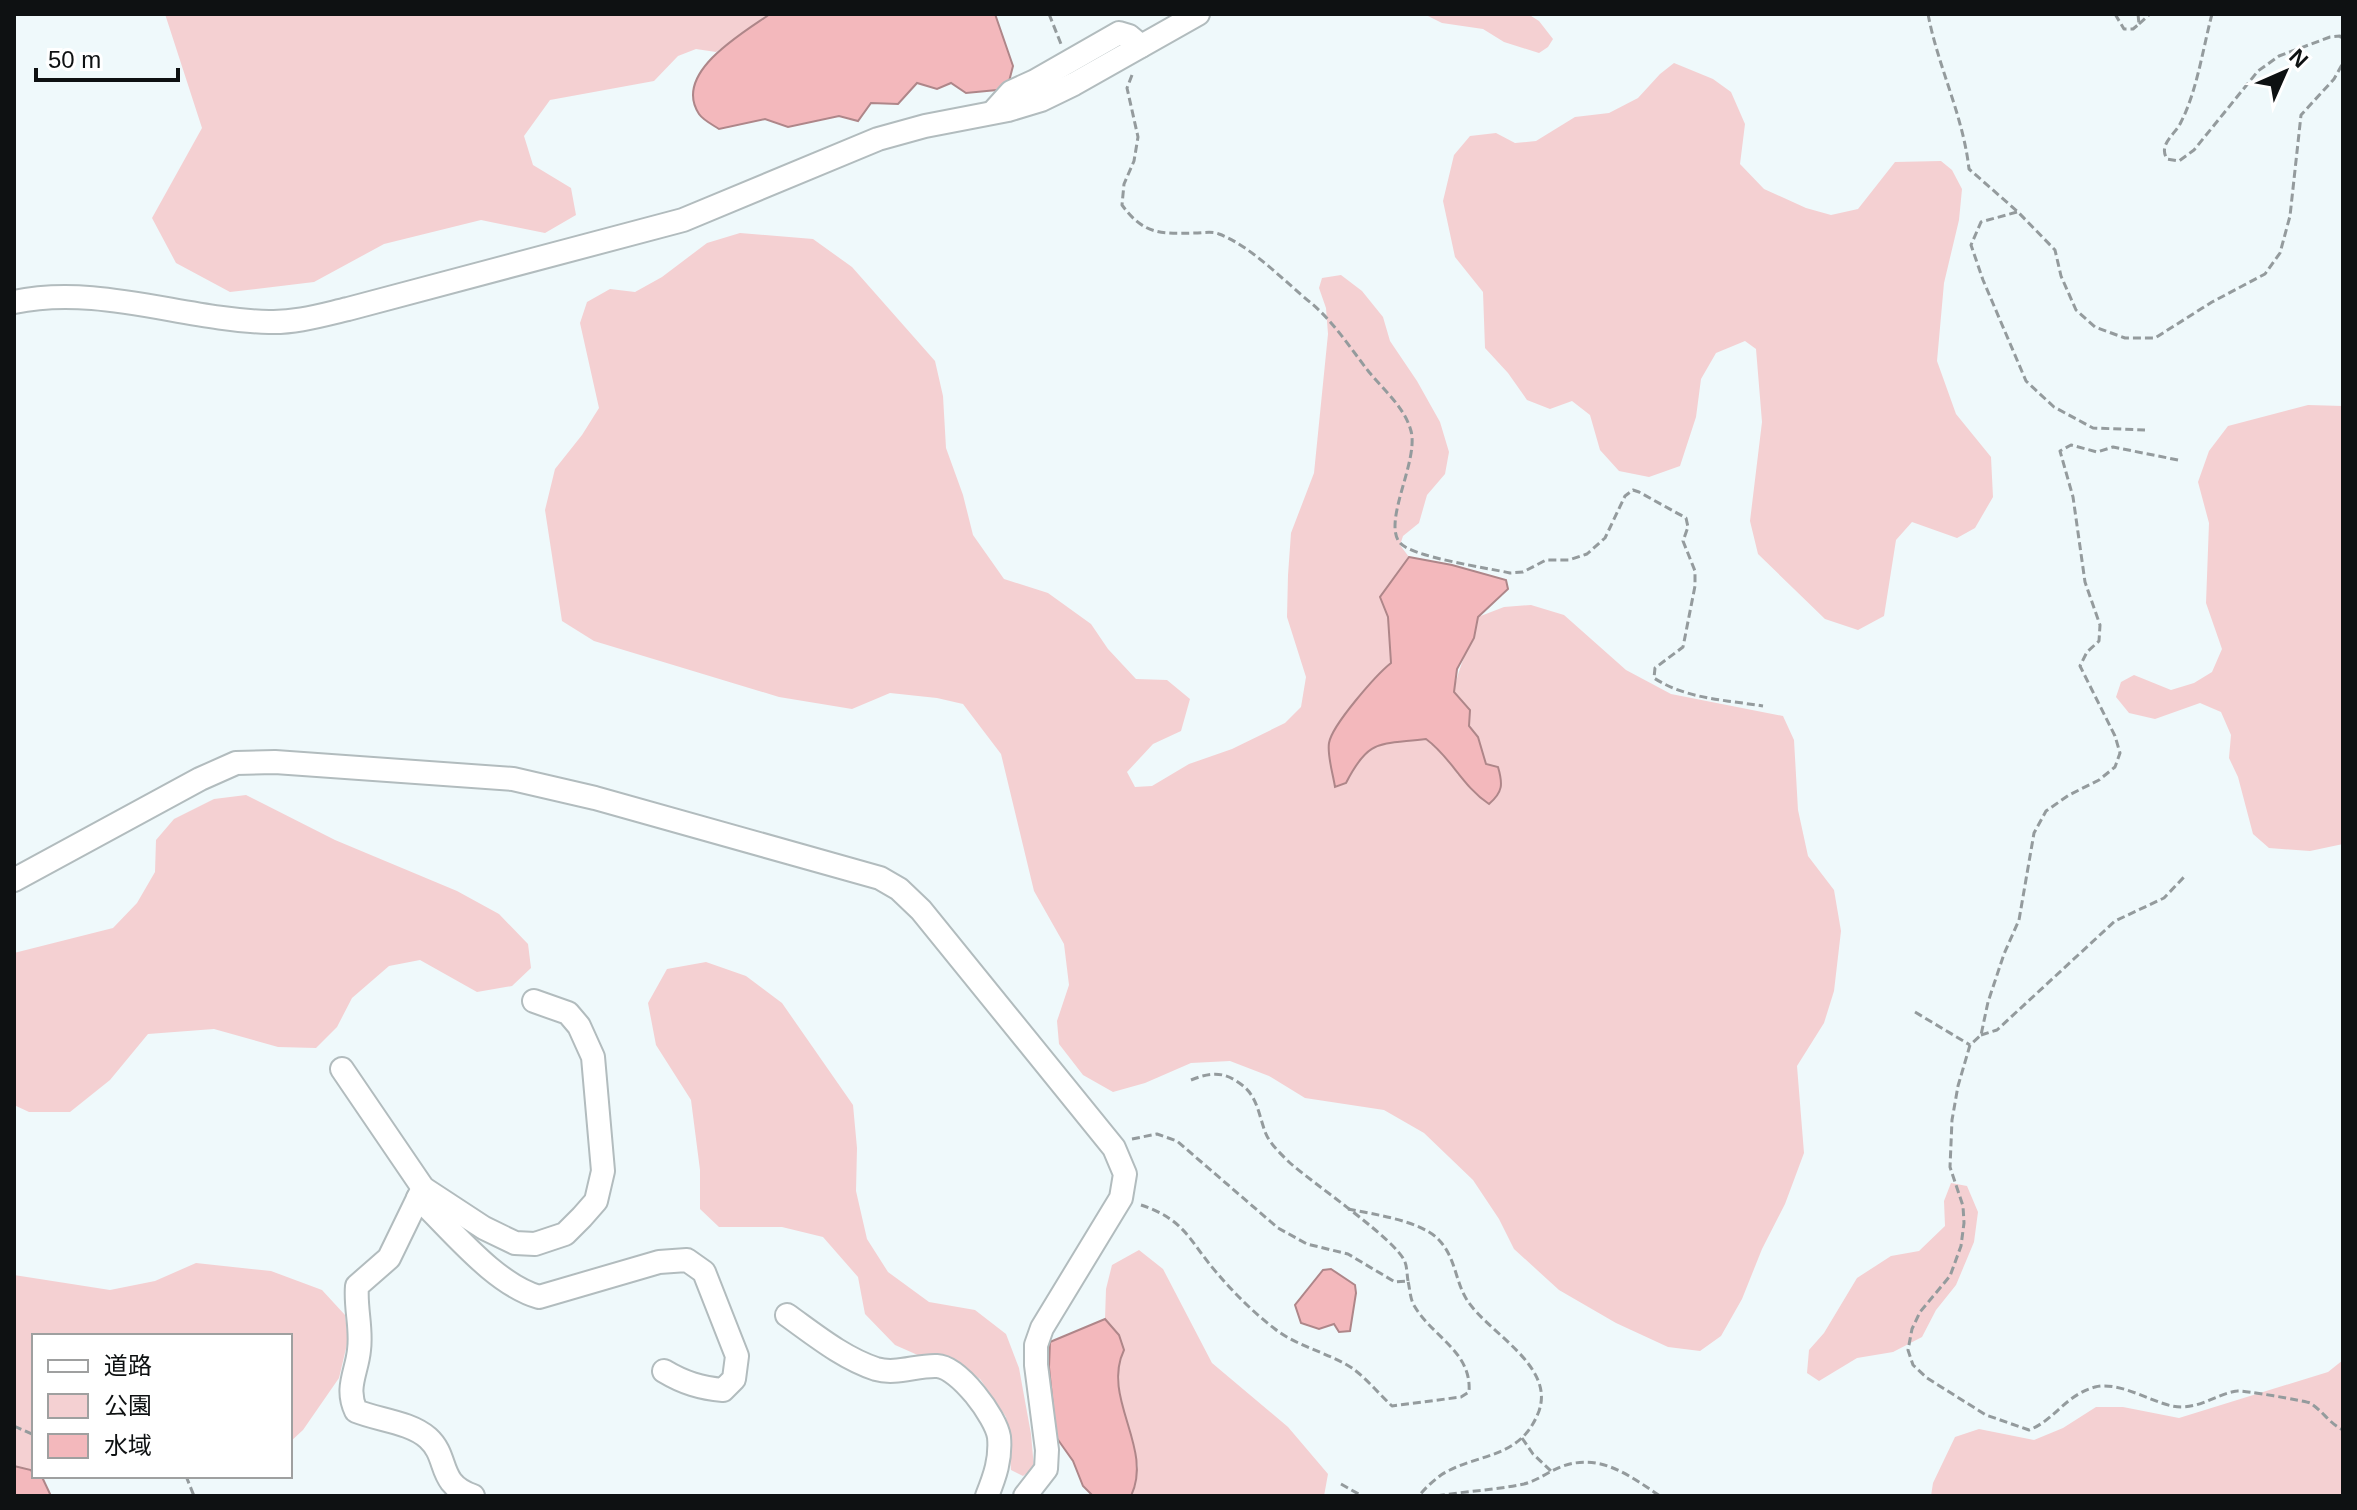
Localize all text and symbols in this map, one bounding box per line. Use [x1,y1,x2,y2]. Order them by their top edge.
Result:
scale bar [36,32,178,82]
north arrow [2245,32,2325,112]
text: N [2284,44,2313,73]
text: 50 m [48,46,101,73]
legend [32,1334,292,1478]
text: 道路 [104,1352,152,1379]
text: 公園 [104,1392,152,1419]
text: 水域 [104,1432,152,1459]

